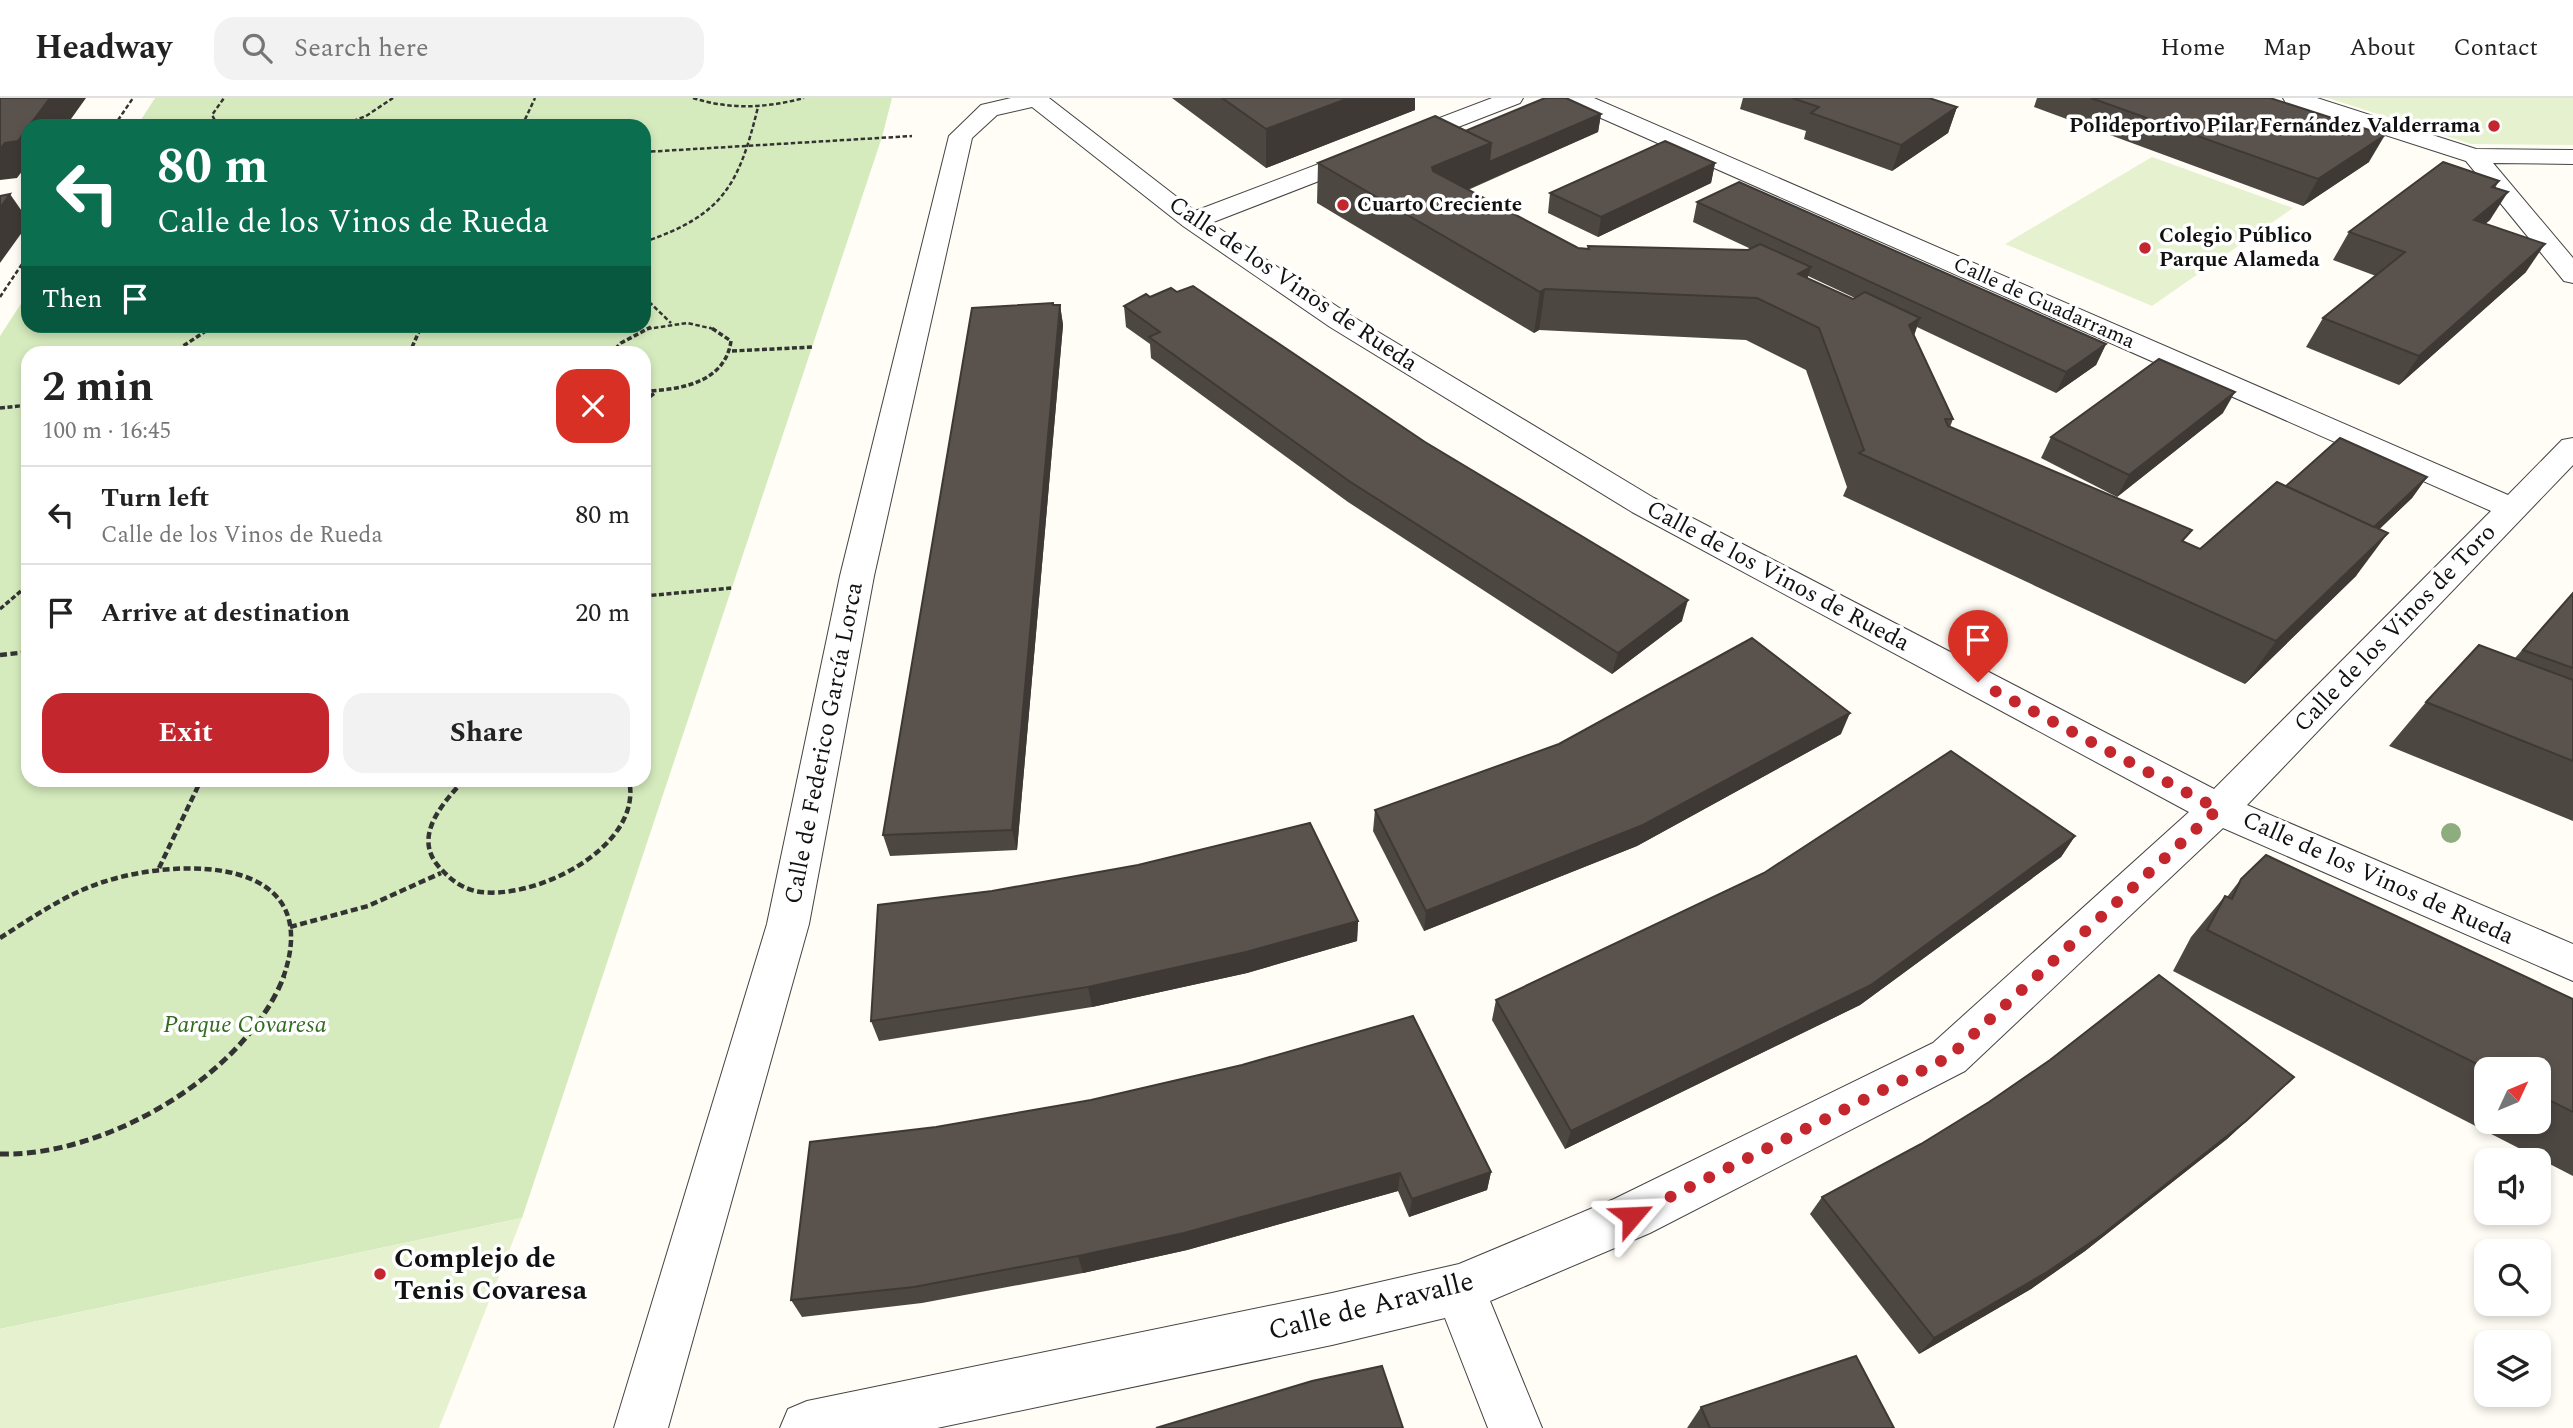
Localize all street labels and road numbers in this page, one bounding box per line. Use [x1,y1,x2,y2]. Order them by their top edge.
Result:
street label: Calle de los Vinos de Rueda [1161,187,1425,381]
street label: Calle de Guadarrama [1948,249,2141,358]
street label: Calle de los Vinos de Rueda [1640,491,1916,661]
street label: Calle de los Vinos de Toro [2285,515,2505,741]
street label: Calle de Federico García Lorca [775,579,873,907]
street label: Calle de los Vinos de Rueda [2236,802,2520,954]
street label: Calle de Aravalle [1264,1260,1478,1352]

